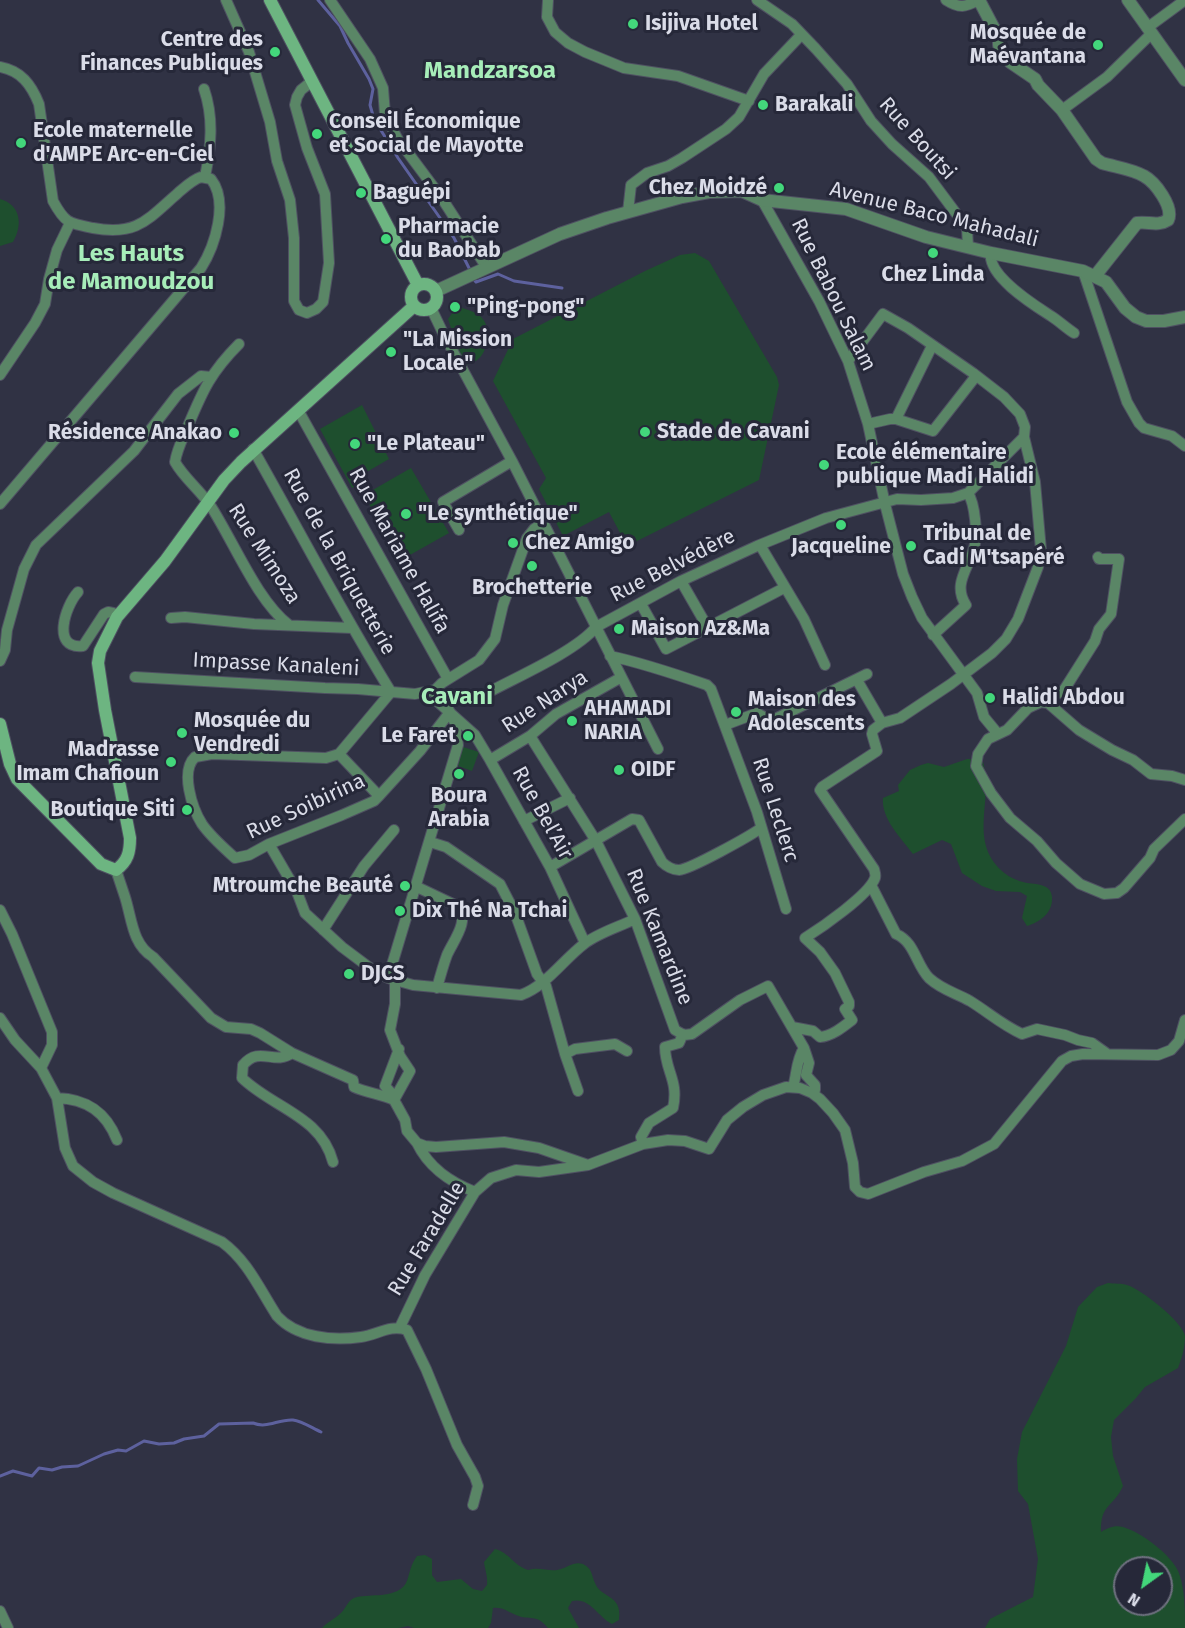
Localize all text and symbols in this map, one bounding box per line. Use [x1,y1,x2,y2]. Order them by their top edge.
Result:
place label: Isijiva Hotel [645,11,758,37]
marker: Isijiva Hotel [626,17,640,31]
place label: Mosquée de Maévantana [970,20,1086,70]
place label: Centre des Finances Publiques [80,27,263,77]
marker: Mosquée de Maévantana [1091,38,1105,52]
marker: Centre des Finances Publiques [268,45,282,59]
district label: Mandzarsoa [424,57,556,85]
place label: Barakali [775,92,853,118]
street label: Rue Boutsi [873,92,961,186]
marker: Barakali [756,98,770,112]
place label: Conseil Économique et Social de Mayotte [329,109,524,159]
place label: Ecole maternelle d'AMPE Arc-en-Ciel [33,118,214,168]
marker: Conseil Économique et Social de Mayotte [310,127,324,141]
marker: Ecole maternelle d'AMPE Arc-en-Ciel [14,136,28,150]
place label: Chez Moidzé [649,175,767,201]
street label: Avenue Baco Mahadali [827,177,1041,253]
place label: Baguépi [373,180,451,206]
marker: Chez Moidzé [772,181,786,195]
marker: Baguépi [354,186,368,200]
place label: Pharmacie du Baobab [398,214,501,264]
street label: Rue Babou Salam [785,215,881,375]
marker: Pharmacie du Baobab [379,232,393,246]
district label: Les Hauts de Mamoudzou [48,240,214,296]
marker: Chez Linda [926,246,940,260]
place label: Chez Linda [882,262,984,288]
place label: "Ping-pong" [467,294,584,320]
marker: "Ping-pong" [448,300,462,314]
place label: "La Mission Locale" [403,327,512,377]
marker: "La Mission Locale" [384,345,398,359]
place label: Stade de Cavani [657,419,810,445]
place label: Résidence Anakao [48,420,222,446]
marker: Stade de Cavani [638,425,652,439]
marker: Résidence Anakao [227,426,241,440]
place label: "Le Plateau" [367,431,485,457]
marker: "Le Plateau" [348,437,362,451]
place label: Ecole élémentaire publique Madi Halidi [836,440,1034,490]
marker: Ecole élémentaire publique Madi Halidi [817,458,831,472]
street label: Rue de la Briquetterie [277,464,401,660]
street label: Rue Mariame Halifa [343,464,455,638]
street label: Rue Mimoza [222,499,306,609]
place label: "Le synthétique" [418,501,578,527]
marker: "Le synthétique" [399,507,413,521]
marker: Jacqueline [834,518,848,532]
place label: Tribunal de Cadi M'tsapéré [923,521,1065,571]
street label: Rue Belvédère [606,524,740,608]
place label: Chez Amigo [525,530,634,556]
place label: Jacqueline [791,534,891,560]
marker: Chez Amigo [506,536,520,550]
marker: Tribunal de Cadi M'tsapéré [904,539,918,553]
marker: Brochetterie [525,559,539,573]
place label: Brochetterie [472,575,592,601]
place label: Maison Az&Ma [631,616,770,642]
marker: Maison Az&Ma [612,622,626,636]
street label: Impasse Kanaleni [192,648,360,682]
street label: Rue Narya [497,665,593,739]
district label: Cavani [421,683,493,711]
place label: Halidi Abdou [1002,685,1125,711]
place label: Maison des Adolescents [748,687,865,737]
marker: Halidi Abdou [983,691,997,705]
place label: AHAMADI NARIA [584,696,671,746]
marker: Maison des Adolescents [729,705,743,719]
place label: Mosquée du Vendredi [194,708,310,758]
marker: AHAMADI NARIA [565,714,579,728]
place label: Le Faret [381,723,456,749]
marker: Mosquée du Vendredi [175,726,189,740]
marker: Le Faret [461,729,475,743]
place label: Madrasse Imam Chafioun [16,737,159,787]
marker: Madrasse Imam Chafioun [164,755,178,769]
street label: Rue Leclerc [746,755,804,865]
place label: OIDF [631,757,676,783]
street label: Rue Bel’Air [506,762,578,864]
marker: OIDF [612,763,626,777]
marker: Boura Arabia [452,767,466,781]
street label: Rue Soibirina [243,769,369,845]
place label: Boura Arabia [428,783,490,833]
place label: Boutique Siti [51,797,175,823]
marker: Boutique Siti [180,803,194,817]
street label: Rue Kamardine [620,865,698,1009]
place label: Mtroumche Beauté [213,873,393,899]
marker: Mtroumche Beauté [398,879,412,893]
place label: Dix Thé Na Tchai [412,898,568,924]
marker: Dix Thé Na Tchai [393,904,407,918]
place label: DJCS [361,961,405,987]
marker: DJCS [342,967,356,981]
street label: Rue Faradelle [383,1177,471,1301]
north arrow [1113,1556,1173,1616]
text: N [1124,1589,1144,1611]

